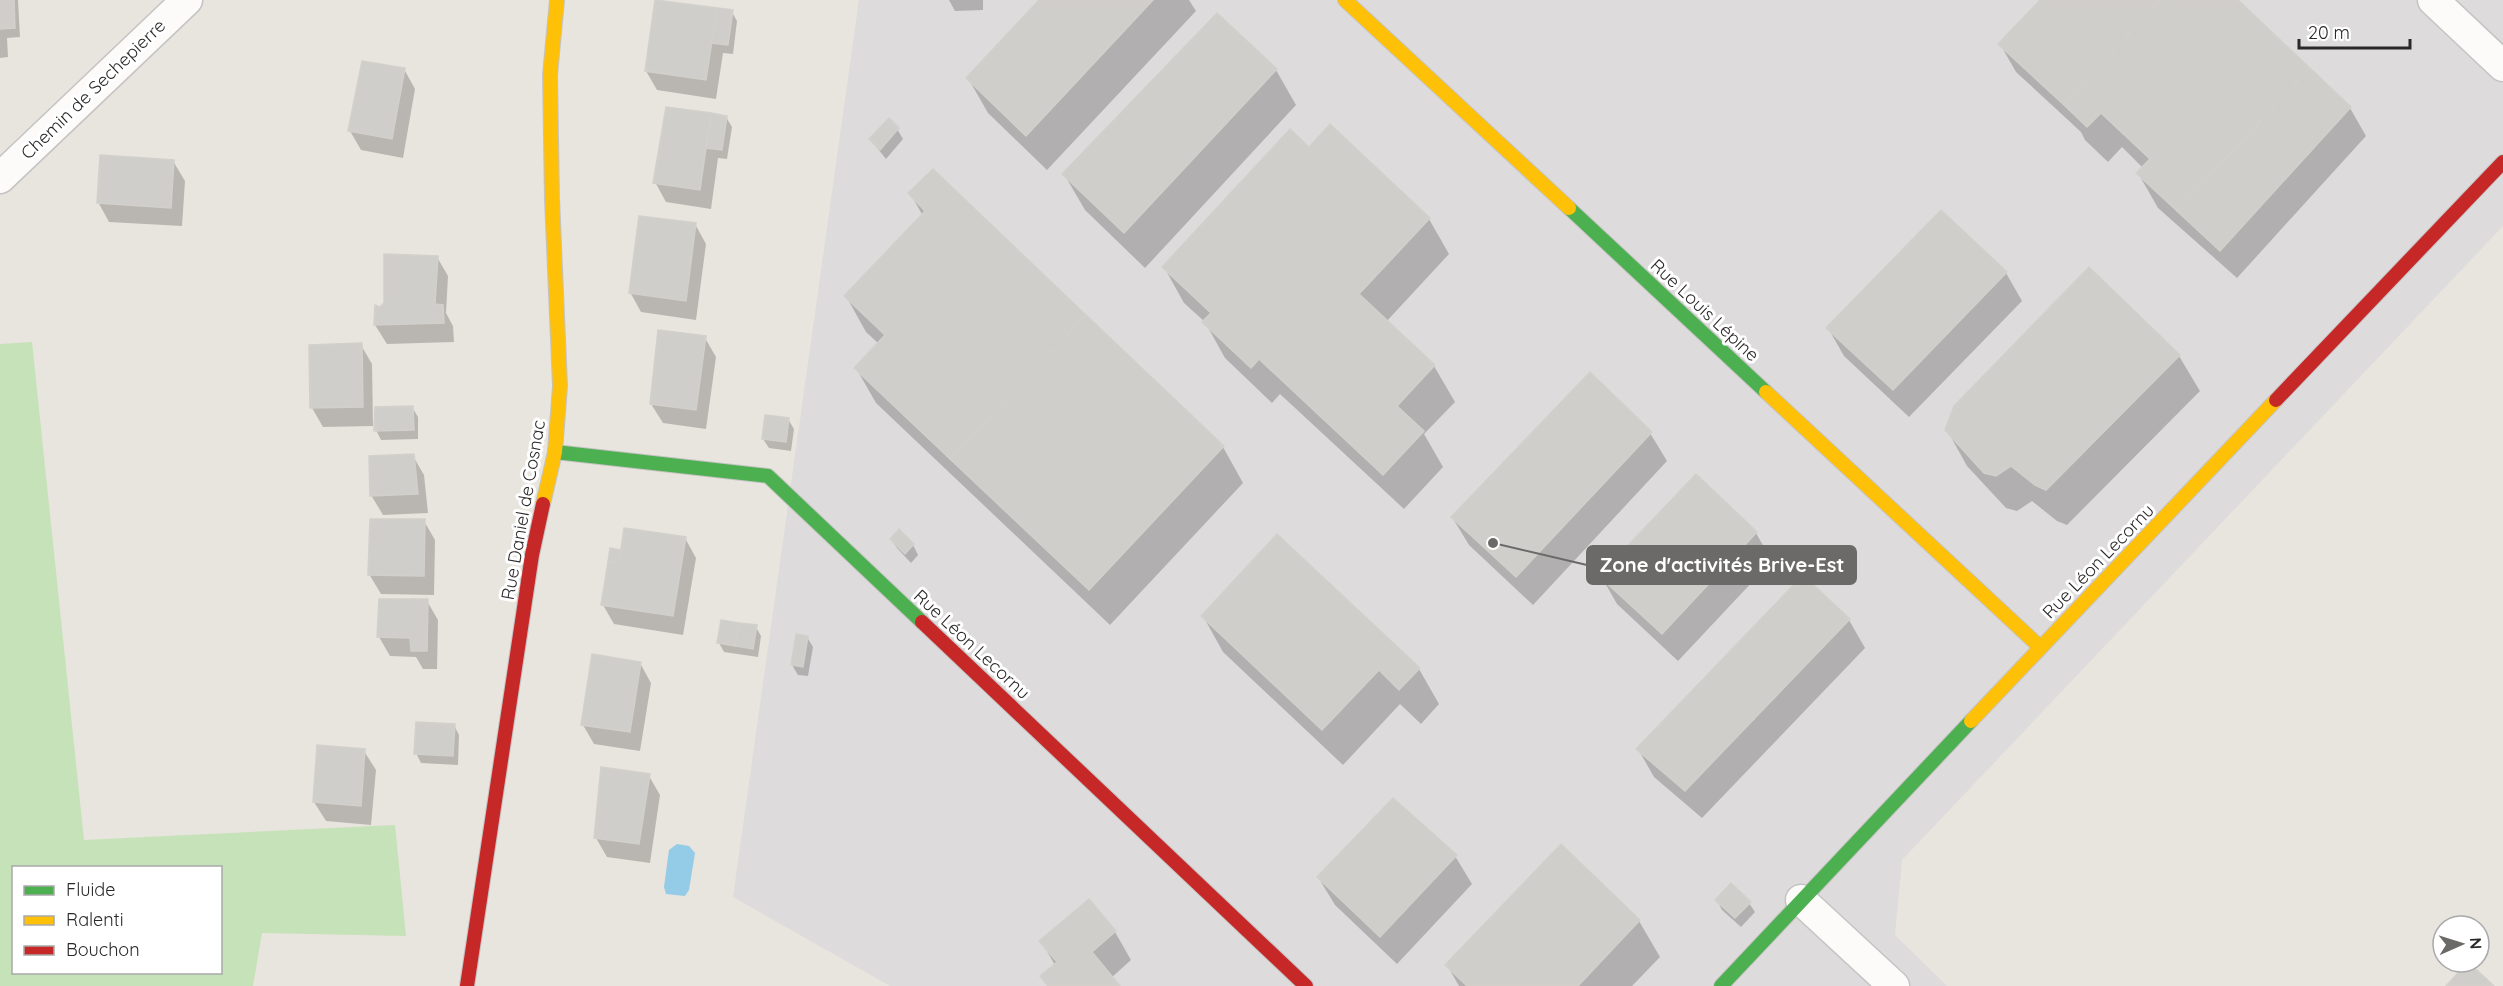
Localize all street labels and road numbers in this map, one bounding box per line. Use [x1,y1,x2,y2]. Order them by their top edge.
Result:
street label: Chemin de Sechepierre [16,14,170,164]
street label: Rue Louis Lépine [1646,254,1764,366]
street label: Rue Daniel de Cosnac [496,418,550,602]
street label: Rue Léon Lecornu [2037,499,2159,623]
street label: Rue Léon Lecornu [909,584,1035,704]

